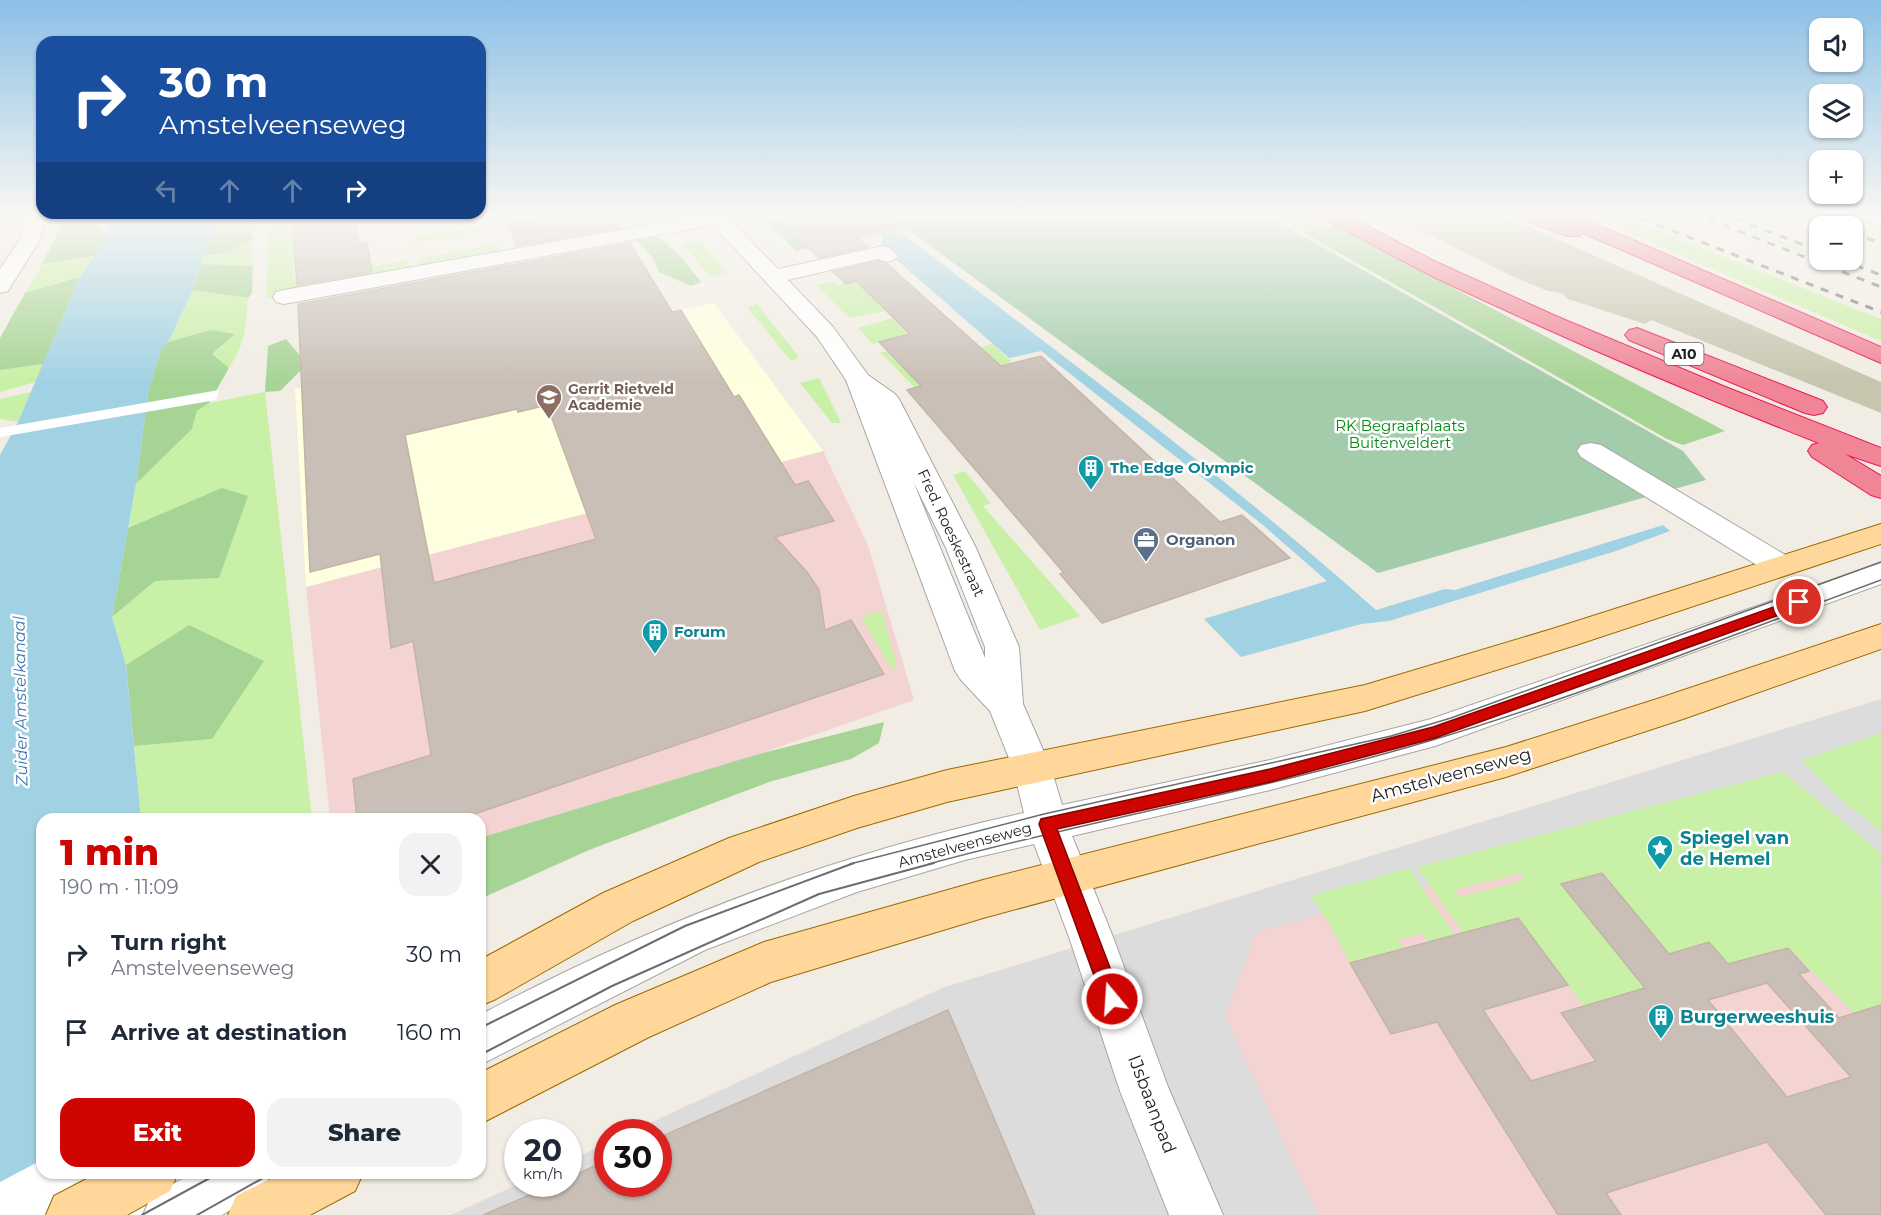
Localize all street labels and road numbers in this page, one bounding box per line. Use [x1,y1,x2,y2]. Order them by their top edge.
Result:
road number: A10 [1664,343,1704,365]
street label: Fred. Roeskestraat [914,466,989,600]
street label: Amstelveenseweg [1368,743,1534,807]
street label: Amstelveenseweg [896,818,1034,871]
street label: IJsbaanpad [1123,1052,1181,1156]

